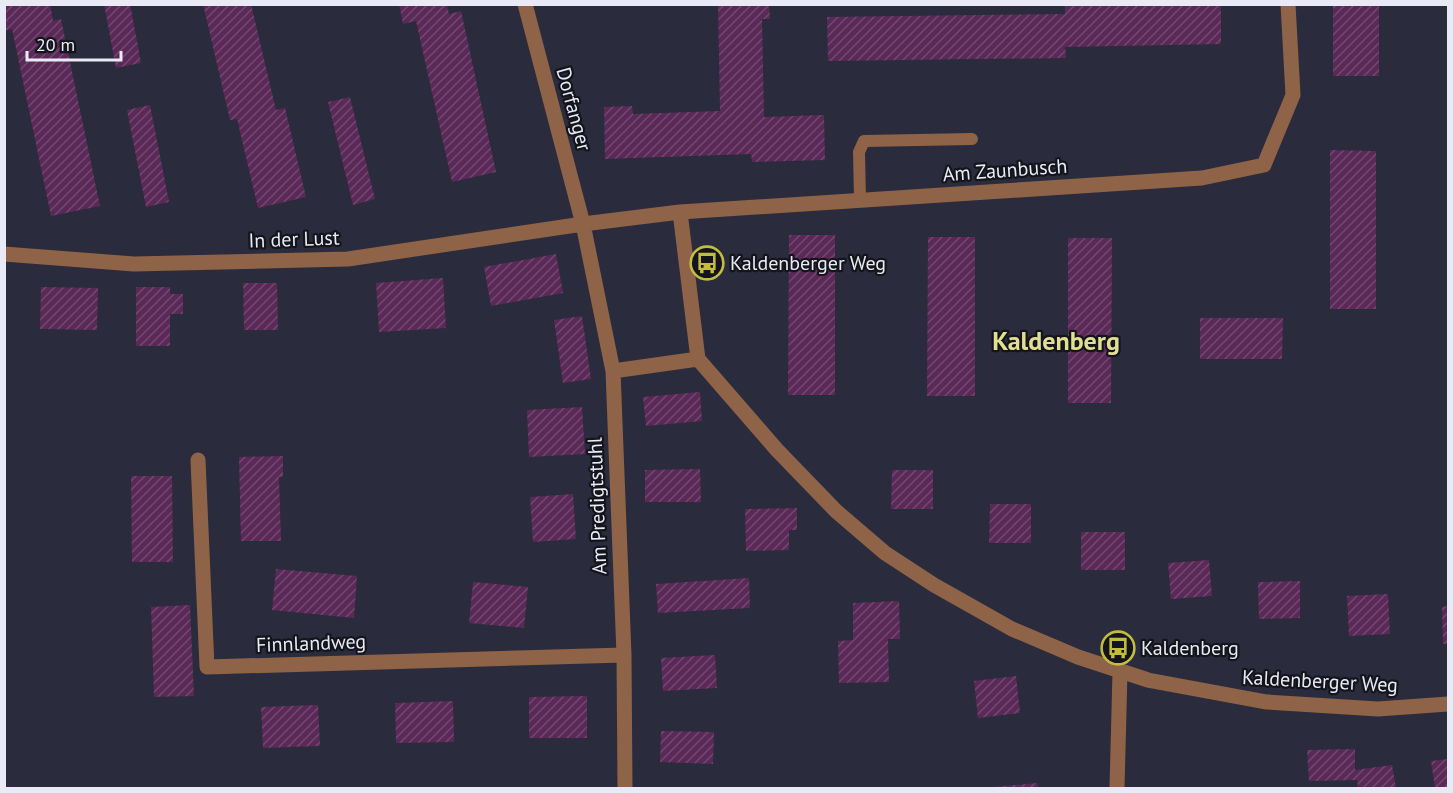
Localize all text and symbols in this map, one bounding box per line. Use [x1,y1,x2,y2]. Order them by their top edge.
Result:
scale bar [27,24,122,62]
text: 20 m [36,33,75,56]
street label: Dorfanger [550,64,598,154]
street label: Am Zaunbusch [942,153,1068,187]
street label: In der Lust [248,224,340,254]
bus stop icon: Kaldenberger Weg [689,245,725,281]
place label: Kaldenberger Weg [730,250,886,276]
district label: Kaldenberg [992,324,1120,357]
street label: Am Predigtstuhl [582,437,612,575]
street label: Finnlandweg [255,628,367,658]
bus stop icon: Kaldenberg [1100,630,1136,666]
place label: Kaldenberg [1141,635,1239,661]
street label: Kaldenberger Weg [1241,664,1399,698]

